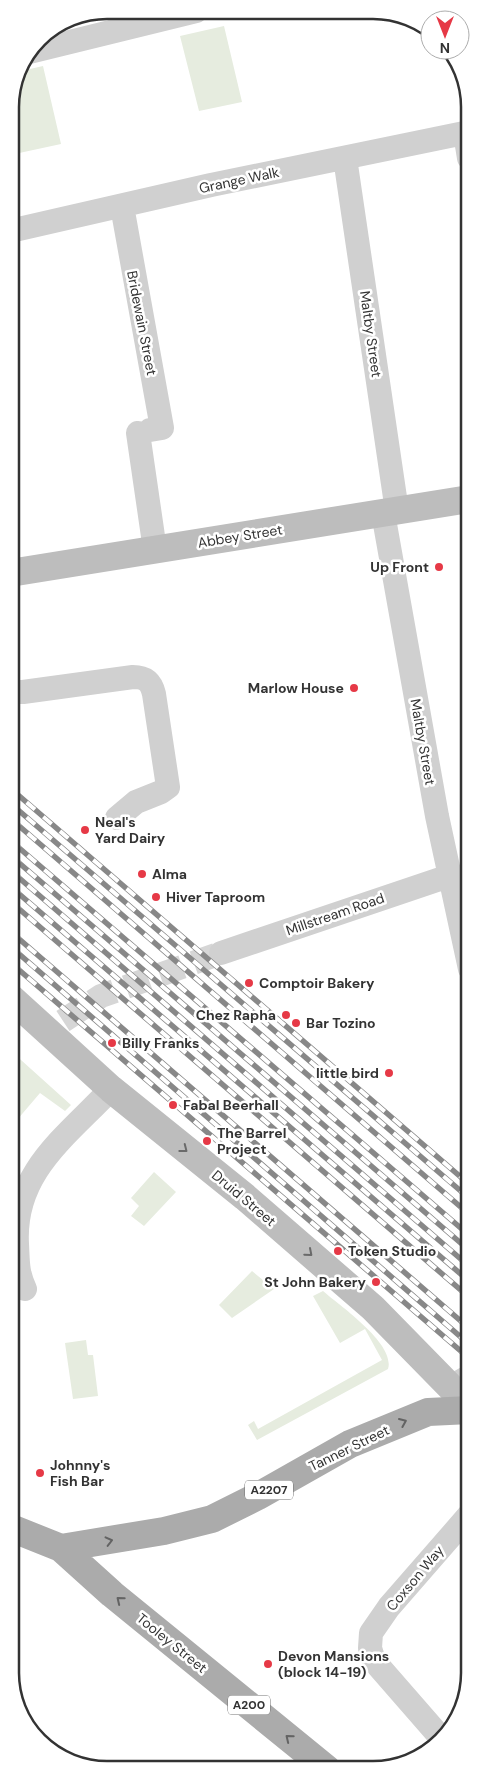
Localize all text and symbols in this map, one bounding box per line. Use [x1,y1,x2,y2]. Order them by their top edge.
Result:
north arrow [420,10,470,60]
text: N [440,39,450,57]
street label: Grange Walk [197,163,281,197]
street label: Bridewain Street [123,269,161,377]
street label: Maltby Street [356,289,386,379]
street label: Abbey Street [196,520,284,552]
place label: Up Front [370,558,429,576]
marker: Up Front [433,561,445,573]
place label: Marlow House [248,679,344,697]
marker: Marlow House [348,682,360,694]
street label: Maltby Street [407,697,439,787]
place label: Neal's Yard Dairy [95,813,166,847]
marker: Neal's Yard Dairy [79,824,91,836]
place label: Alma [152,865,187,883]
marker: Alma [136,868,148,880]
place label: Hiver Taproom [166,888,265,906]
street label: Millstream Road [283,889,387,939]
marker: Hiver Taproom [150,891,162,903]
place label: Comptoir Bakery [259,974,375,992]
marker: Comptoir Bakery [243,977,255,989]
place label: Chez Rapha [196,1006,276,1024]
marker: Chez Rapha [280,1009,292,1021]
place label: Bar Tozino [306,1014,376,1032]
marker: Bar Tozino [290,1017,302,1029]
place label: Billy Franks [122,1034,200,1052]
marker: Billy Franks [106,1037,118,1049]
place label: little bird [316,1064,379,1082]
marker: little bird [383,1067,395,1079]
place label: Fabal Beerhall [183,1096,279,1114]
marker: Fabal Beerhall [167,1099,179,1111]
place label: The Barrel Project [217,1124,286,1158]
marker: The Barrel Project [201,1135,213,1147]
one-way arrow [178,1143,187,1151]
street label: Druid Street [208,1166,280,1230]
place label: Token Studio [348,1242,436,1260]
marker: Token Studio [332,1245,344,1257]
one-way arrow [303,1247,312,1255]
place label: St John Bakery [264,1273,367,1291]
marker: St John Bakery [370,1276,382,1288]
one-way arrow [398,1418,407,1429]
street label: Tanner Street [306,1421,392,1475]
place label: Johnny's Fish Bar [50,1456,110,1490]
marker: Johnny's Fish Bar [34,1467,46,1479]
road number: A2207 [245,1480,293,1500]
one-way arrow [104,1536,112,1546]
street label: Coxson Way [382,1541,448,1614]
one-way arrow [117,1598,126,1606]
street label: Tooley Street [133,1609,211,1677]
place label: Devon Mansions (block 14-19) [278,1647,389,1681]
marker: Devon Mansions (block 14-19) [262,1658,274,1670]
road number: A200 [228,1696,270,1714]
one-way arrow [286,1736,295,1744]

